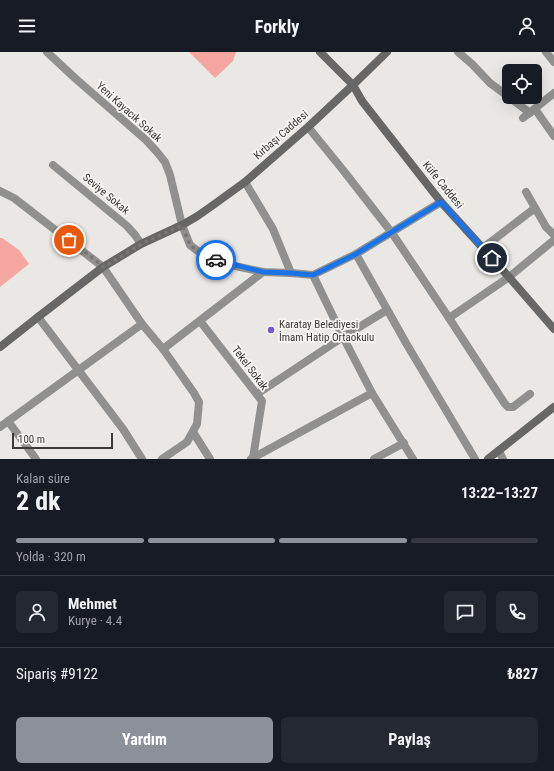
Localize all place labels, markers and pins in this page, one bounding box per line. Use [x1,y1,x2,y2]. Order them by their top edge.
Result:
pin [52,223,86,257]
pin [475,241,509,275]
place label: Karatay Belediyesi İmam Hatip Ortaokulu [279,318,374,344]
marker: Karatay Belediyesi İmam Hatip Ortaokulu [266,325,276,335]

